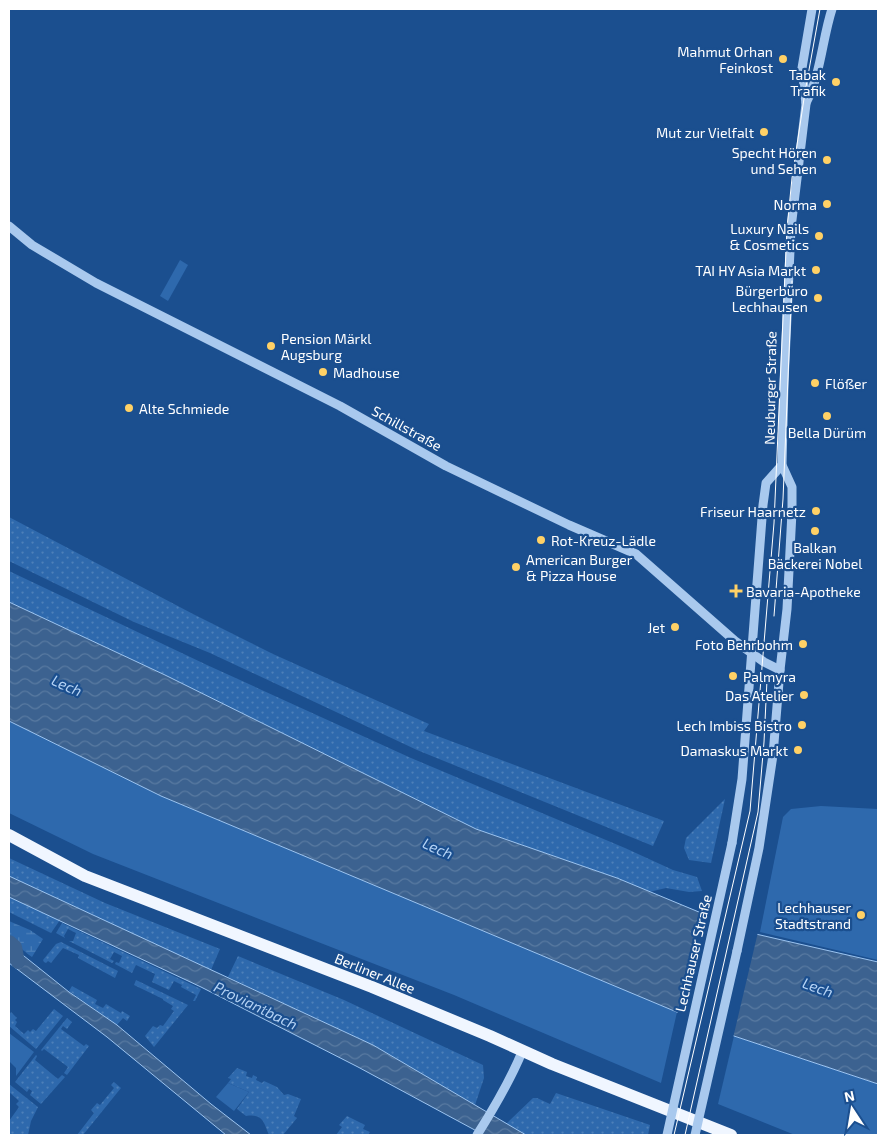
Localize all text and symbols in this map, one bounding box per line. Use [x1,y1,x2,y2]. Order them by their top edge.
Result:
place label: Mahmut Orhan Feinkost [677,43,773,76]
marker: Mahmut Orhan Feinkost [777,53,789,65]
place label: Tabak Trafik [789,66,826,99]
marker: Tabak Trafik [830,76,842,88]
place label: Mut zur Vielfalt [656,124,754,141]
marker: Mut zur Vielfalt [758,126,770,138]
place label: Specht Hören und Sehen [732,144,817,177]
marker: Specht Hören und Sehen [821,154,833,166]
place label: Norma [774,196,817,213]
marker: Norma [821,198,833,210]
place label: Luxury Nails & Cosmetics [729,220,809,253]
marker: Luxury Nails & Cosmetics [813,230,825,242]
place label: TAI HY Asia Markt [695,262,806,279]
marker: TAI HY Asia Markt [810,264,822,276]
place label: Bürgerbüro Lechhausen [732,282,808,315]
marker: Bürgerbüro Lechhausen [812,292,824,304]
place label: Pension Märkl Augsburg [281,330,372,363]
street label: Neuburger Straße [761,331,779,445]
marker: Pension Märkl Augsburg [265,340,277,352]
place label: Madhouse [333,364,400,381]
marker: Madhouse [317,366,329,378]
place label: Flößer [825,375,868,392]
marker: Flößer [809,377,821,389]
place label: Alte Schmiede [139,400,229,417]
marker: Alte Schmiede [123,402,135,414]
street label: Schillstraße [369,402,445,454]
marker: Bella Dürüm [821,410,833,422]
place label: Bella Dürüm [788,424,866,441]
place label: Friseur Haarnetz [700,503,806,520]
marker: Friseur Haarnetz [810,505,822,517]
marker: Balkan Bäckerei Nobel [809,525,821,537]
place label: Rot-Kreuz-Lädle [551,532,656,549]
marker: Rot-Kreuz-Lädle [535,534,547,546]
place label: Balkan Bäckerei Nobel [768,539,863,572]
place label: American Burger & Pizza House [526,551,633,584]
marker: American Burger & Pizza House [510,561,522,573]
place label: Bavaria-Apotheke [746,583,861,600]
marker: Bavaria-Apotheke [730,585,742,597]
place label: Jet [647,619,665,636]
marker: Jet [669,621,681,633]
place label: Foto Behrbohm [695,636,793,653]
marker: Foto Behrbohm [797,638,809,650]
place label: Palmyra [743,668,796,685]
water label: Lech [49,670,85,700]
marker: Palmyra [727,670,739,682]
place label: Das Atelier [725,687,794,704]
marker: Das Atelier [798,689,810,701]
place label: Lech Imbiss Bistro [677,717,792,734]
marker: Lech Imbiss Bistro [796,719,808,731]
place label: Damaskus Markt [681,742,788,759]
marker: Damaskus Markt [792,744,804,756]
water label: Lech [420,833,456,863]
street label: Lechhauser Straße [671,893,715,1013]
place label: Lechhauser Stadtstrand [775,899,851,932]
marker: Lechhauser Stadtstrand [855,909,867,921]
street label: Berliner Allee [332,949,418,997]
water label: Lech [800,973,836,1001]
water label: Proviantbach [211,977,301,1033]
north arrow [827,1084,877,1134]
text: N [842,1086,856,1105]

